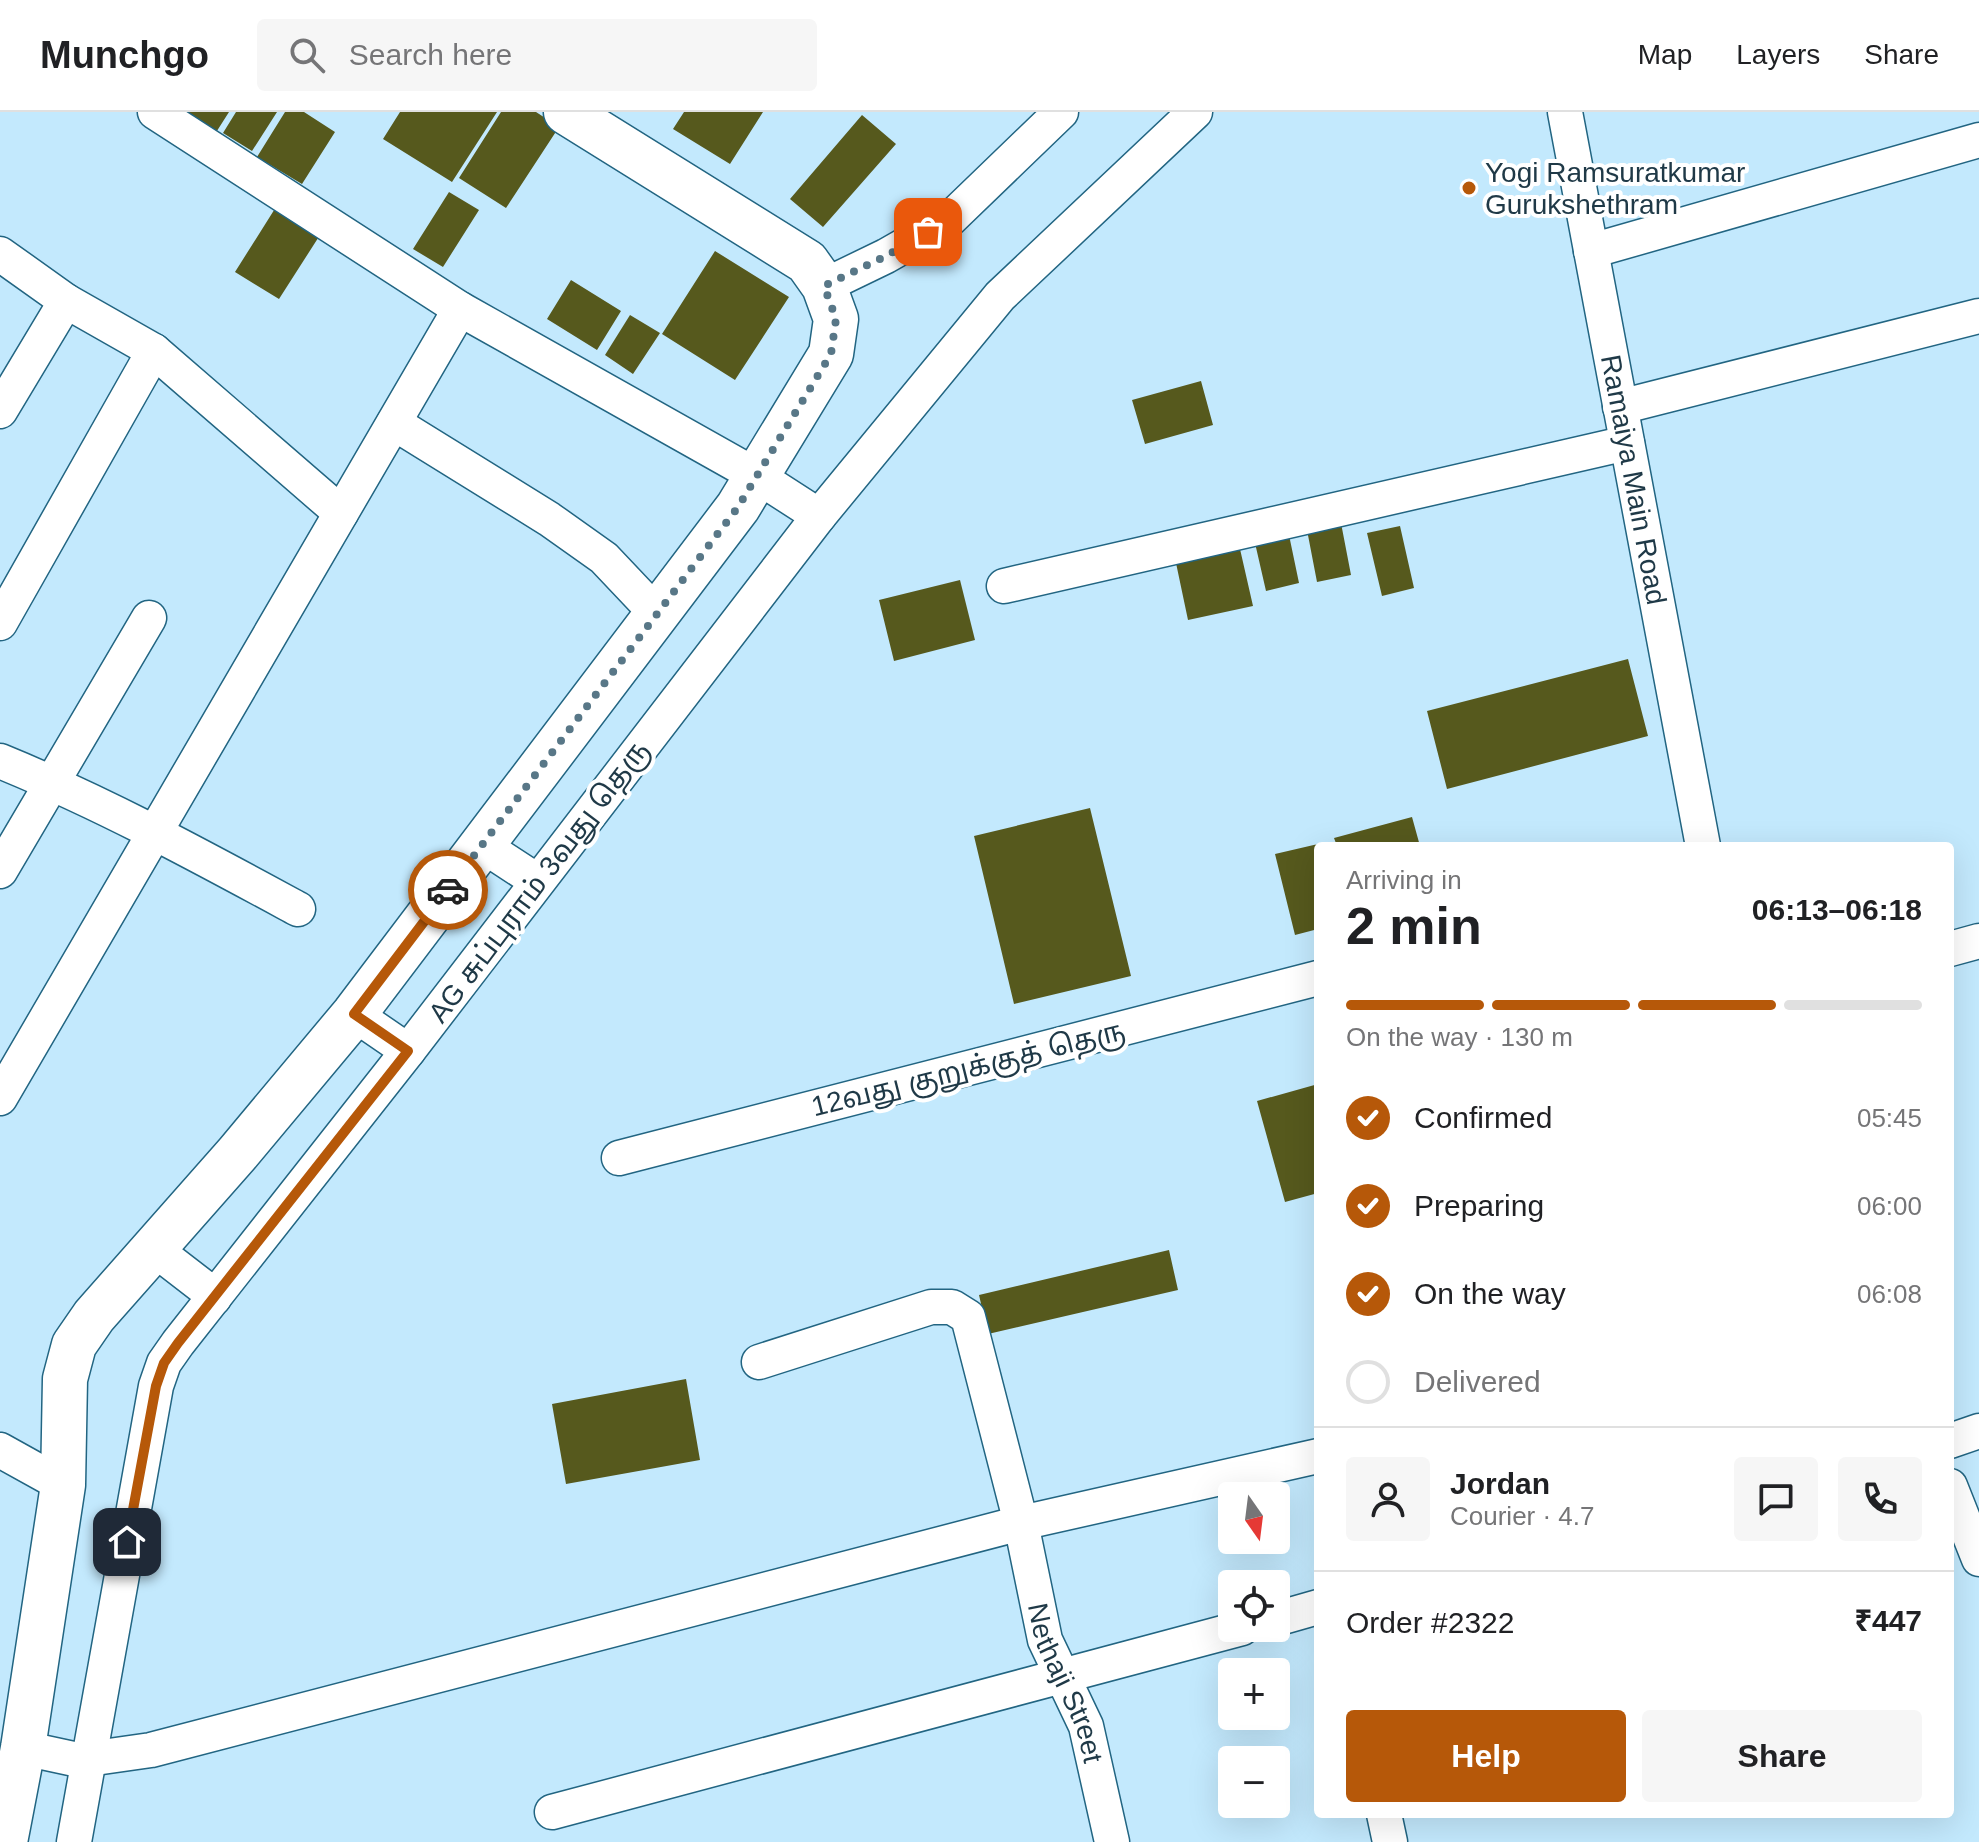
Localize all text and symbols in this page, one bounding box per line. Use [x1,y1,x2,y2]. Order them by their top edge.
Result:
search box [257,19,817,91]
icon: search [285,33,329,77]
text: Munchgo [40,34,209,76]
text: Search here [349,38,512,71]
text: Map [1638,39,1692,70]
text: Layers [1736,39,1820,70]
text: Share [1864,39,1939,70]
place label: Yogi Ramsuratkumar Gurukshethram [1485,157,1745,220]
marker: Yogi Ramsuratkumar Gurukshethram [1460,179,1478,197]
pin [894,198,962,266]
icon: bag [906,210,950,254]
street label: Ramaiya Main Road [1595,352,1672,607]
street label: AG சுப்புராம் 3வது தெரு [422,734,657,1030]
courier [408,850,488,930]
text: Arriving in [1346,865,1462,895]
icon: car [426,868,470,912]
text: 06:13–06:18 [1752,893,1922,926]
text: 2 min [1346,897,1482,955]
street label: 12வது குறுக்குத் தெரு [808,1015,1129,1125]
text: On the way · 130 m [1346,1022,1573,1052]
icon: check [1346,1096,1390,1140]
text: Confirmed [1414,1101,1552,1134]
text: 05:45 [1857,1103,1922,1133]
icon: check [1346,1184,1390,1228]
text: Preparing [1414,1189,1544,1222]
text: 06:00 [1857,1191,1922,1221]
icon: check [1346,1272,1390,1316]
text: On the way [1414,1277,1566,1310]
text: 06:08 [1857,1279,1922,1309]
text: Delivered [1414,1365,1541,1398]
button: person [1346,1457,1430,1541]
button: chat [1734,1457,1818,1541]
button: phone [1838,1457,1922,1541]
text: Jordan [1450,1467,1550,1500]
north arrow [1218,1482,1290,1554]
map controls [1218,1482,1290,1818]
text: Courier · 4.7 [1450,1501,1595,1531]
pin [93,1508,161,1576]
icon: home [105,1520,149,1564]
button: locate [1218,1570,1290,1642]
street label: Nethaji Street [1022,1600,1109,1766]
text: ₹447 [1855,1604,1922,1637]
text: Order #2322 [1346,1606,1514,1639]
button: + [1218,1658,1290,1730]
button: Help [1346,1710,1626,1802]
button: Share [1642,1710,1922,1802]
button: − [1218,1746,1290,1818]

